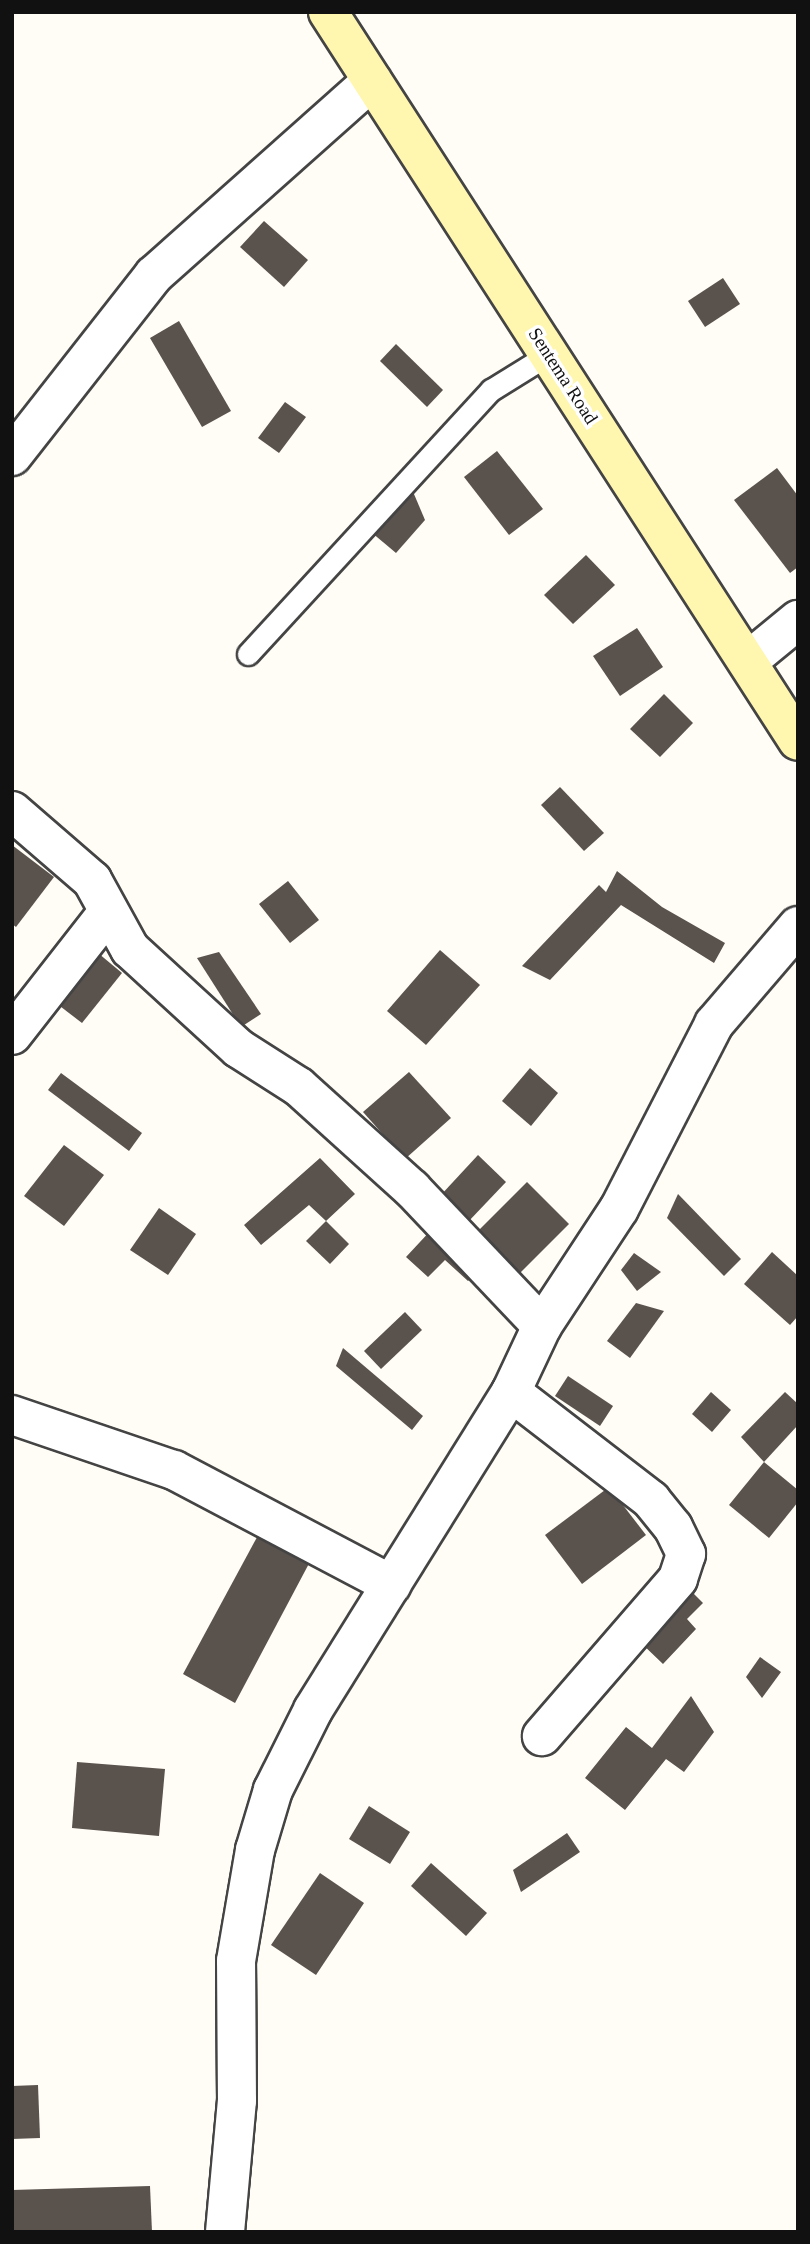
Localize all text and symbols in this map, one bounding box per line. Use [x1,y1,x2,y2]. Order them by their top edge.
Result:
street label: Sentema Road [523,324,603,428]

